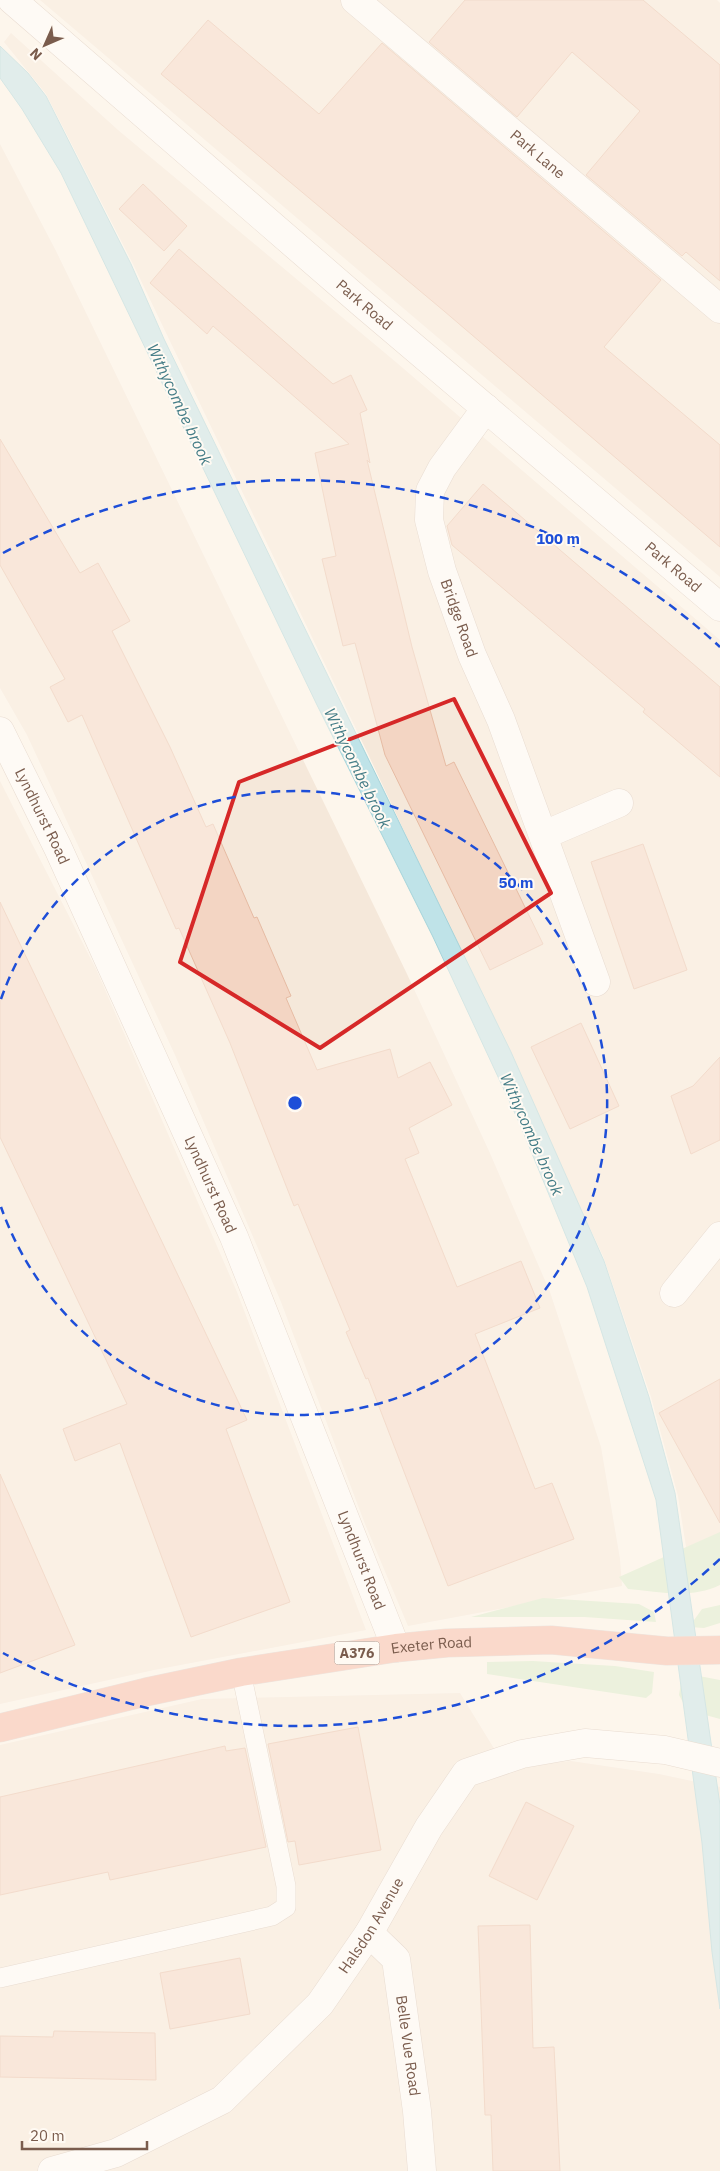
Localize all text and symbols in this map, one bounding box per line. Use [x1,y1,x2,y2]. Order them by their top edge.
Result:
north arrow [20,20,70,70]
text: N [26,44,46,64]
street label: Park Lane [506,125,569,183]
street label: Park Road [332,275,397,334]
water label: Withycombe brook [143,340,217,469]
text: 100 m [536,529,580,548]
street label: Park Road [641,537,706,596]
street label: Bridge Road [437,576,482,660]
water label: Withycombe brook [320,704,396,832]
street label: Lyndhurst Road [11,765,74,867]
text: 50 m [499,873,533,892]
water label: Withycombe brook [496,1070,568,1199]
centre of rings [286,1094,304,1112]
street label: Lyndhurst Road [180,1133,241,1236]
street label: Lyndhurst Road [334,1508,390,1612]
street label: Exeter Road [389,1632,472,1658]
road number: A376 [334,1642,380,1665]
street label: Halsdon Avenue [334,1874,407,1977]
street label: Belle Vue Road [392,1994,425,2097]
scale bar [22,2118,148,2150]
text: 20 m [30,2126,65,2145]

